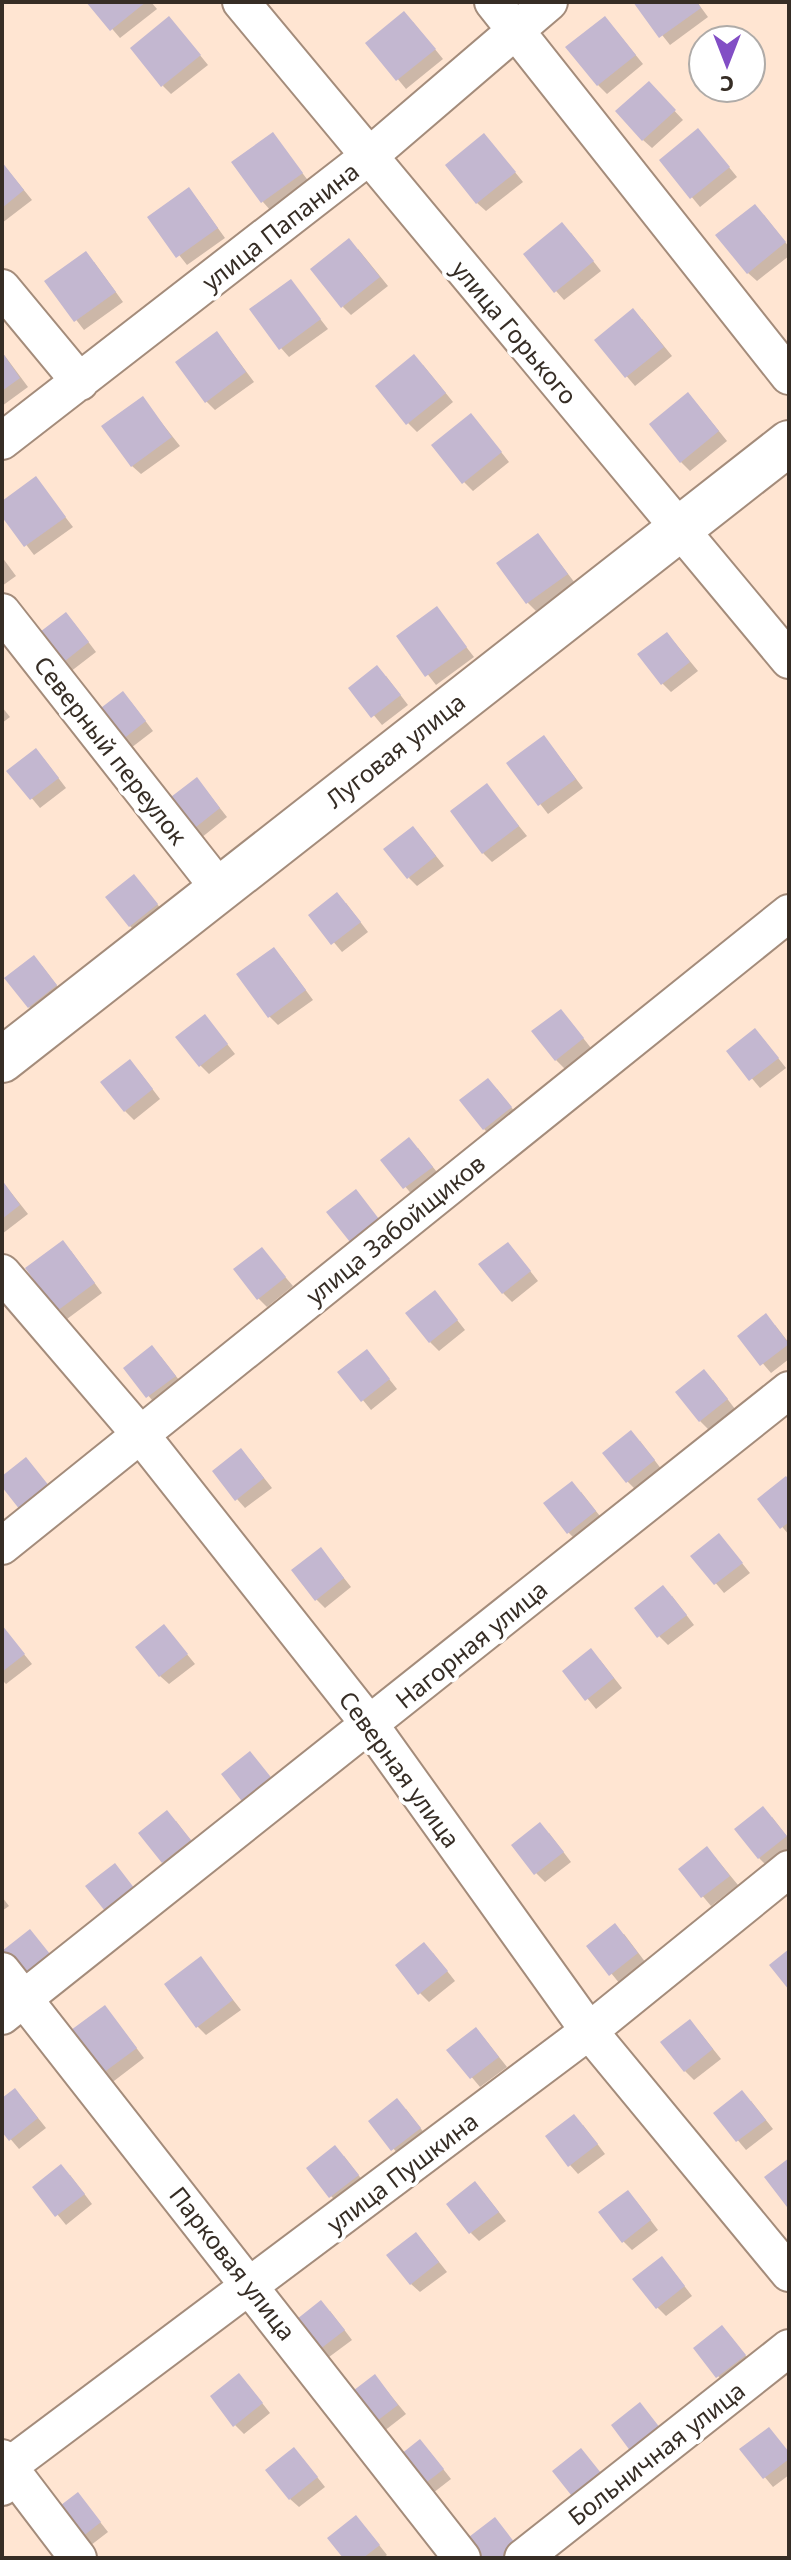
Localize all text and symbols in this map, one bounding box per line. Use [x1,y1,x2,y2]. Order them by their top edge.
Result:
north arrow [687,24,767,104]
text: С [720,70,734,100]
street label: улица Папанина [195,154,365,298]
street label: улица Горького [445,253,585,411]
street label: Северный переулок [27,649,195,851]
street label: Луговая улица [318,685,472,815]
street label: улица Забойщиков [299,1146,491,1312]
street label: Нагорная улица [388,1572,554,1716]
street label: Северная улица [332,1684,468,1854]
street label: улица Пушкина [320,2104,484,2240]
street label: Парковая улица [162,2179,304,2347]
street label: Больничная улица [561,2373,751,2533]

